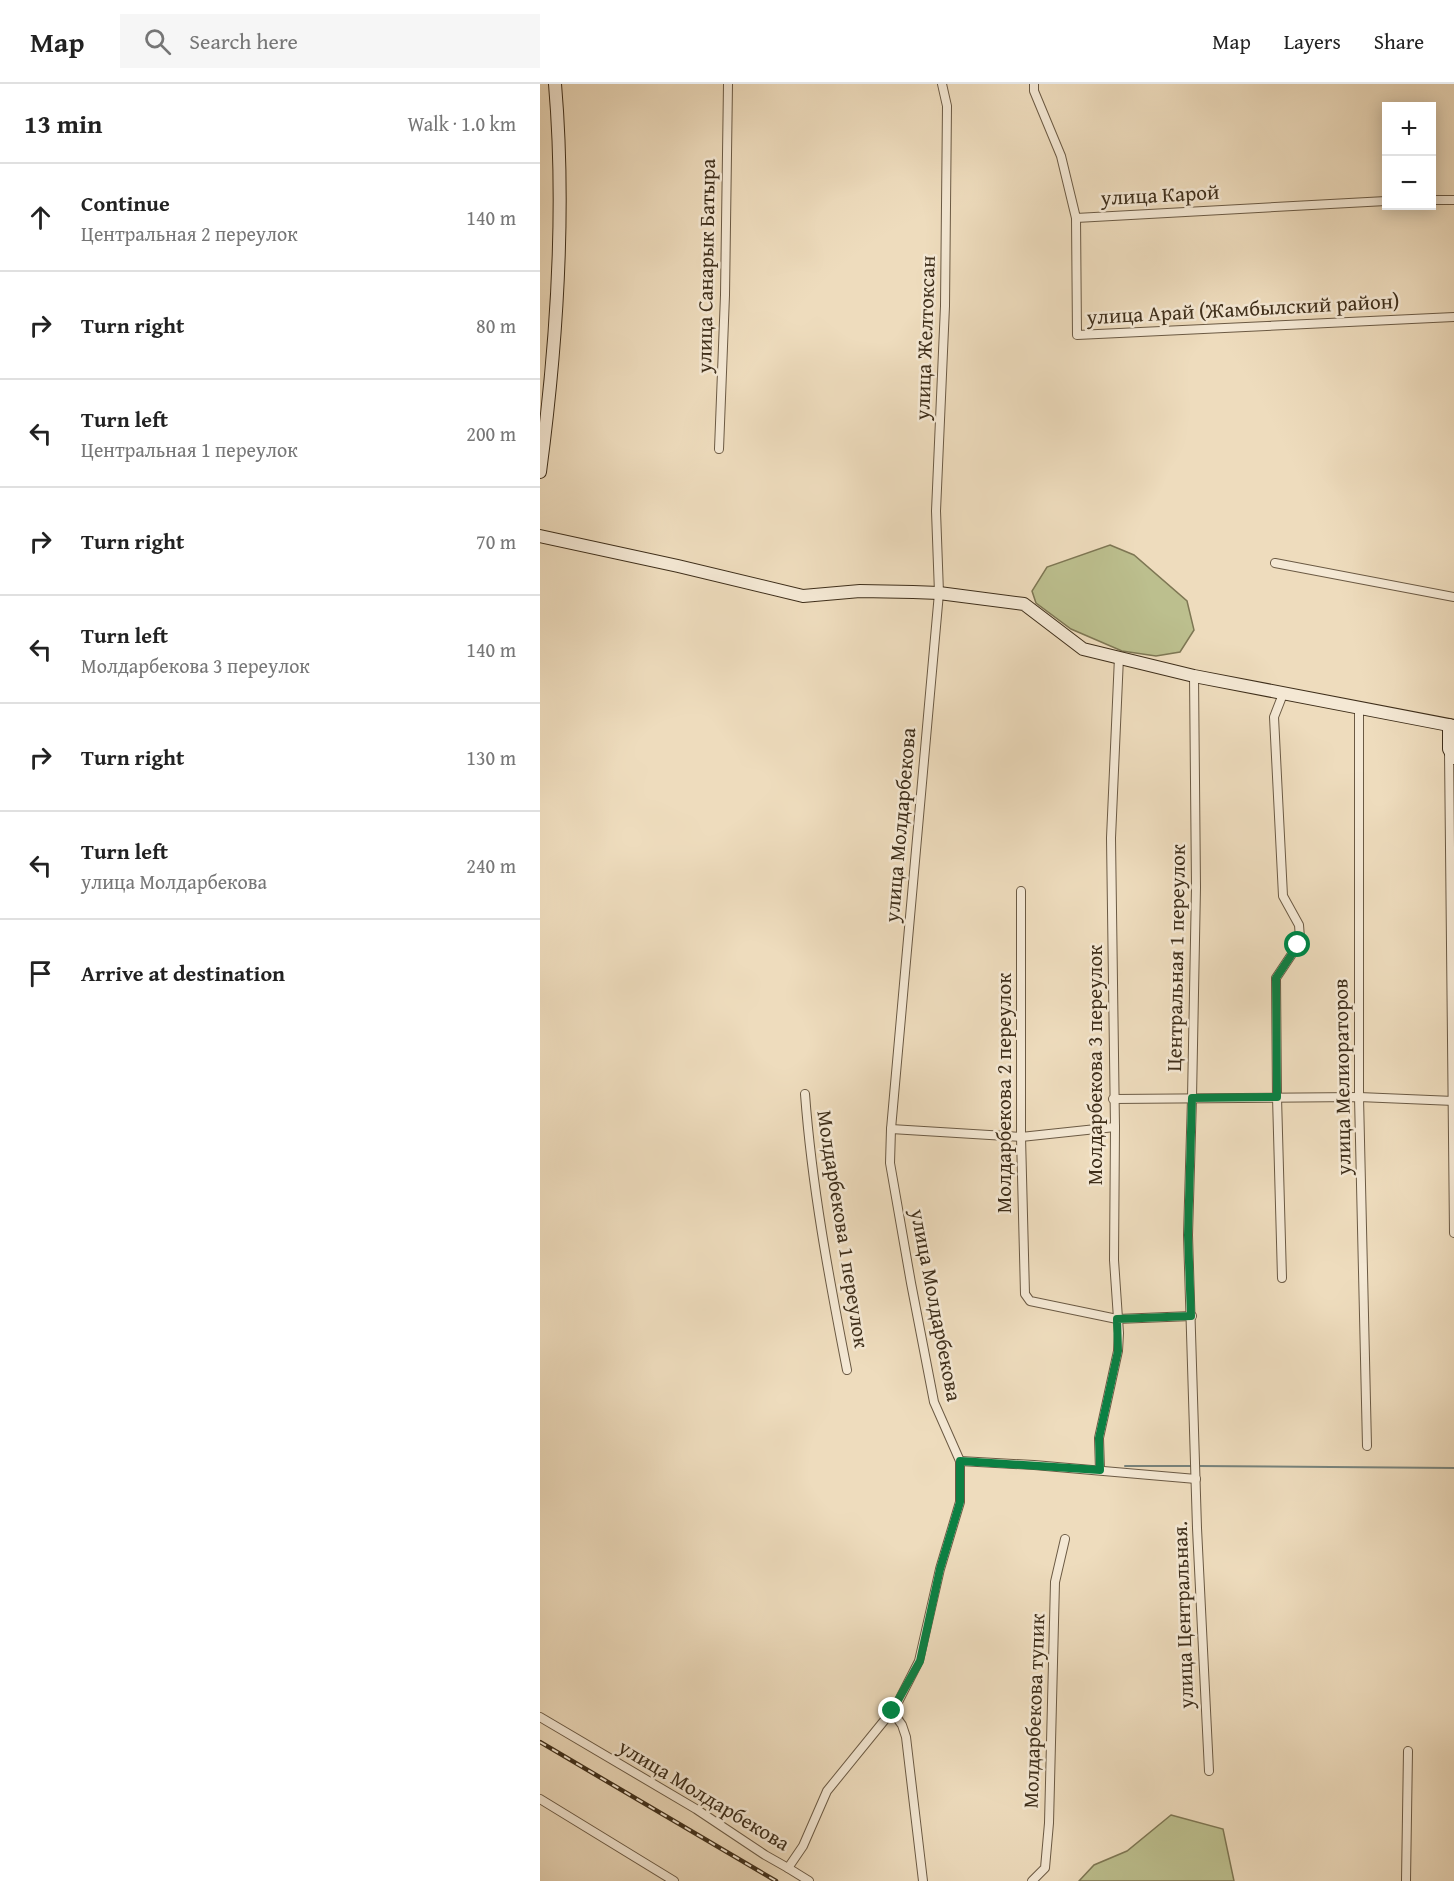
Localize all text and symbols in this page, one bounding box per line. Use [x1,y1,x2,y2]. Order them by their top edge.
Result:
search box [120,14,540,68]
text: Map [30,21,84,62]
icon: search [141,25,174,58]
text: Search here [189,25,298,57]
text: Map [1212,26,1251,57]
text: Layers [1284,26,1341,57]
text: Share [1374,26,1424,57]
map controls [1382,102,1436,210]
button: + [1382,102,1436,156]
text: 13 min [24,104,102,143]
text: Walk · 1.0 km [407,109,516,138]
button: − [1382,156,1436,210]
street label: улица Санарык Батыра [688,158,723,375]
street label: улица Карой [1099,176,1220,213]
text: Continue [81,187,170,219]
icon: ahead [24,201,57,234]
text: 140 m [466,203,516,232]
text: Центральная 2 переулок [81,219,298,248]
street label: улица Желтоксан [906,255,943,422]
street label: улица Арай (Жамбылский район) [1085,285,1400,332]
icon: right [24,309,57,342]
text: Turn right [81,309,184,341]
text: 80 m [476,311,516,340]
text: Turn left [81,403,168,435]
icon: left [24,417,57,450]
text: 200 m [466,419,516,448]
text: Центральная 1 переулок [81,435,298,464]
icon: right [24,525,57,558]
text: Turn right [81,525,184,557]
text: 70 m [476,527,516,556]
text: Turn left [81,619,168,651]
icon: left [24,633,57,666]
text: 140 m [466,635,516,664]
text: Молдарбекова 3 переулок [81,651,310,680]
street label: улица Молдарбекова [875,726,923,925]
icon: right [24,741,57,774]
text: Turn right [81,741,184,773]
text: 130 m [466,743,516,772]
text: Turn left [81,835,168,867]
street label: Центральная 1 переулок [1158,844,1193,1072]
icon: left [24,849,57,882]
text: 240 m [466,851,516,880]
text: улица Молдарбекова [81,867,267,896]
route start [1284,931,1310,957]
street label: Молдарбекова 3 переулок [1079,945,1110,1185]
icon: arrive [24,957,57,990]
text: Arrive at destination [81,957,285,989]
street label: Молдарбекова 2 переулок [988,973,1019,1213]
street label: улица Мелиораторов [1324,978,1359,1177]
street label: Молдарбекова 1 переулок [809,1108,878,1350]
street label: улица Молдарбекова [902,1205,970,1404]
street label: улица Центральная. [1164,1521,1201,1710]
street label: Молдарбекова тупик [1015,1613,1052,1809]
route end [878,1697,904,1723]
street label: улица Молдарбекова [612,1730,796,1858]

